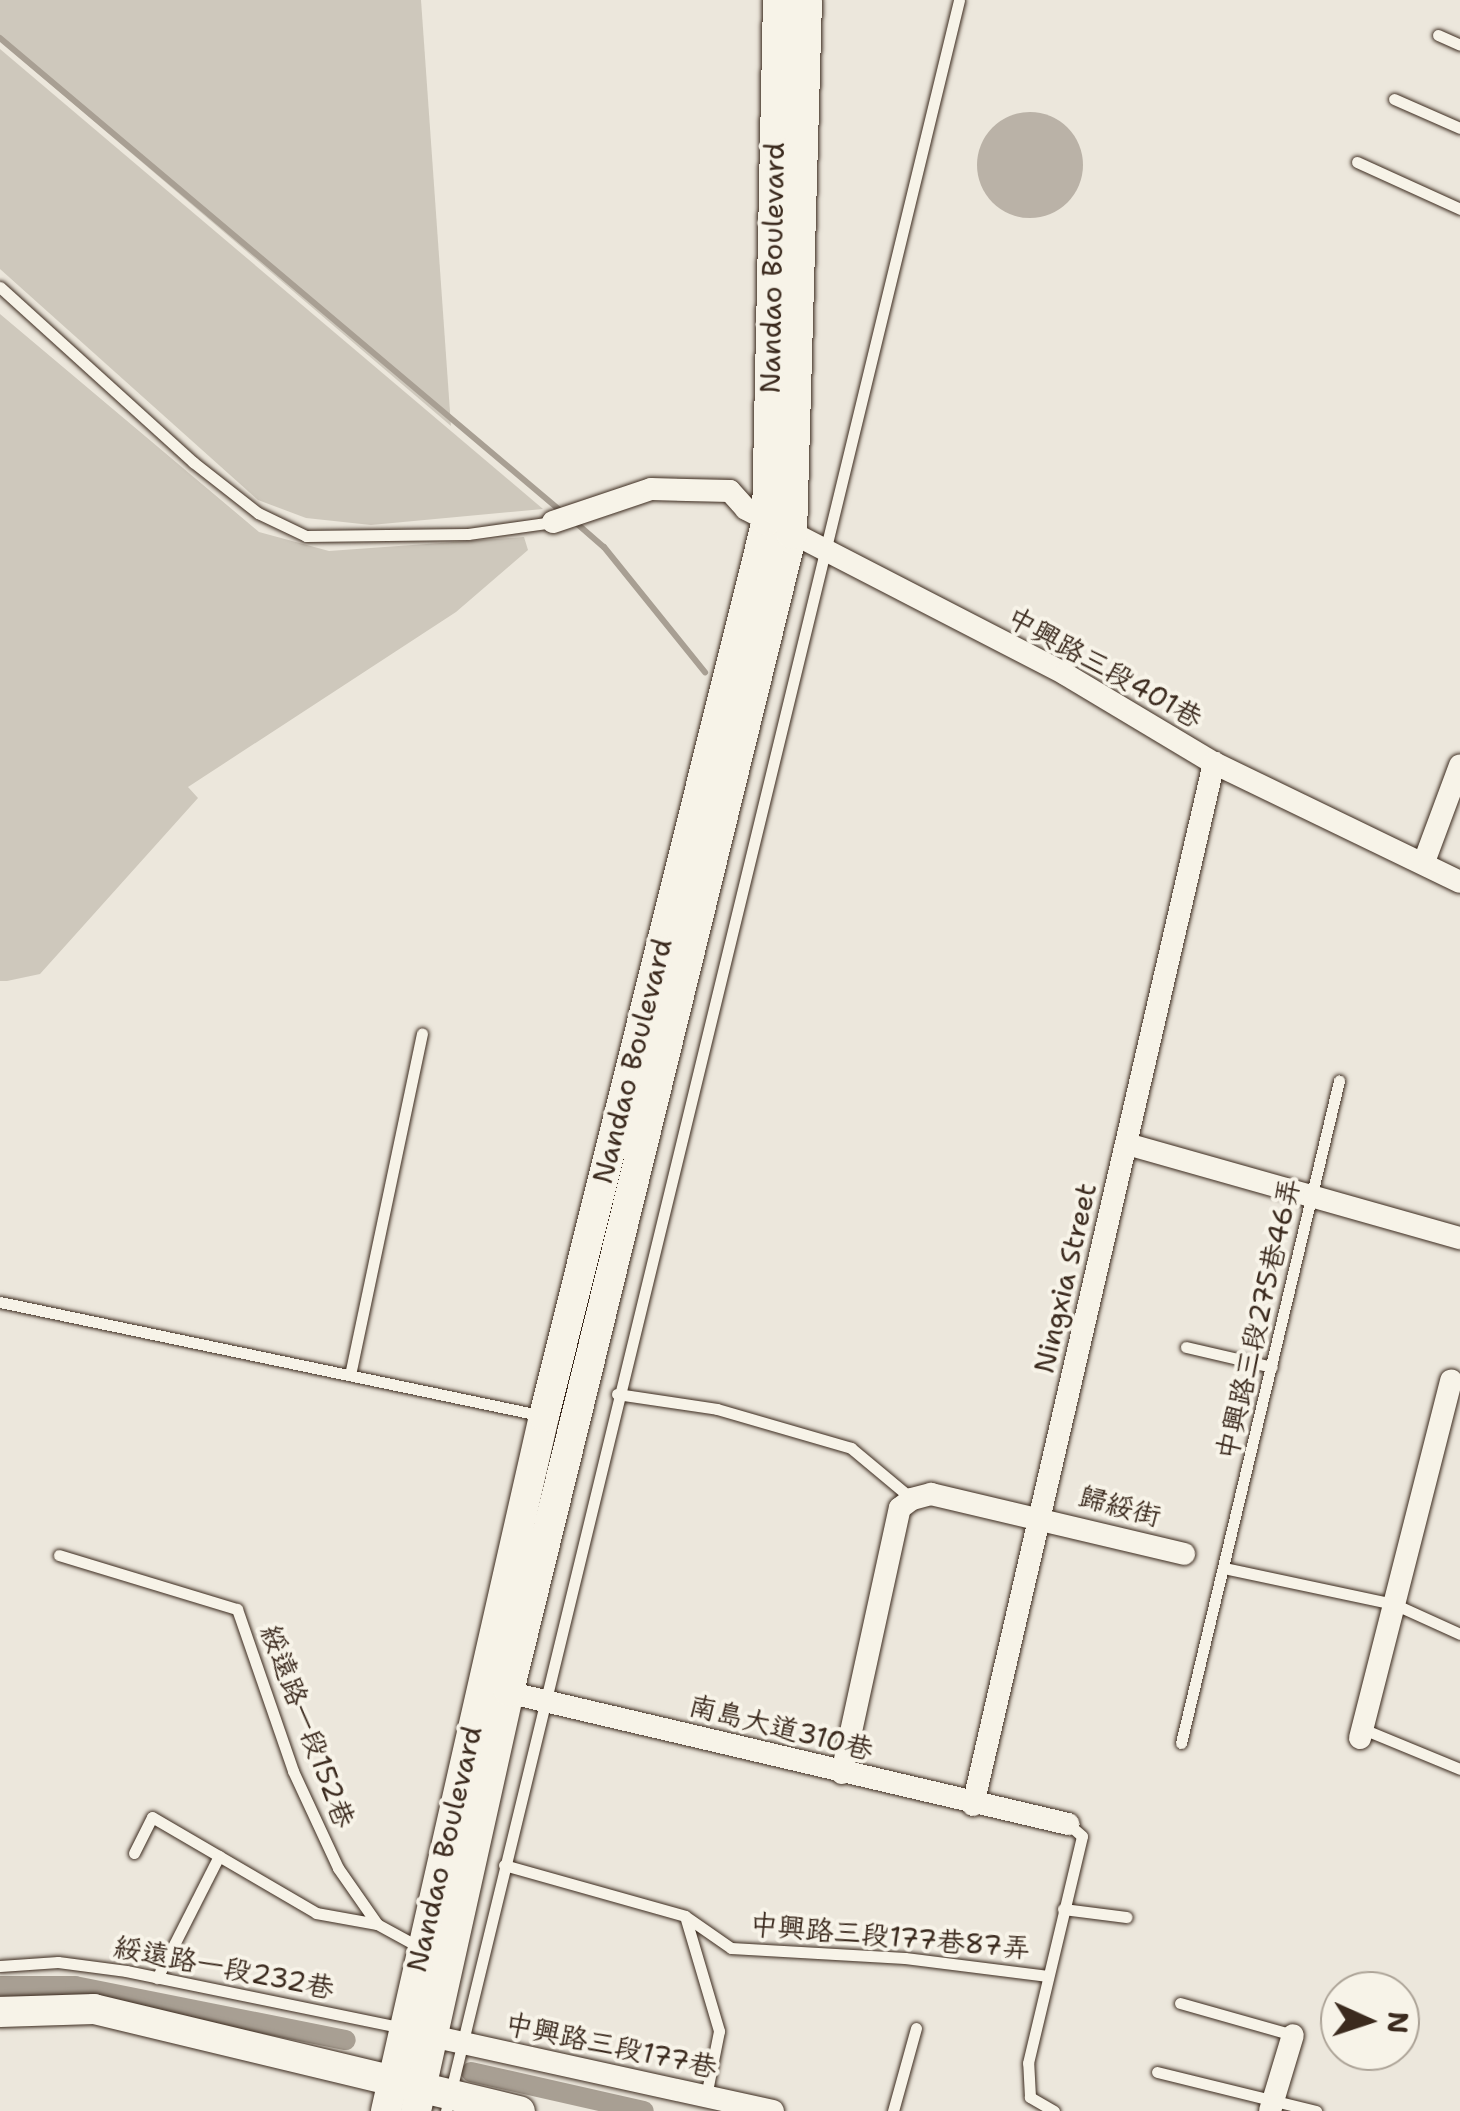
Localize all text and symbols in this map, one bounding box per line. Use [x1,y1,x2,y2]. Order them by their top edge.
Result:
street label: Nandao Boulevard [753,142,791,394]
street label: 中興路三段401巷 [1002,600,1208,734]
street label: Nandao Boulevard [585,935,679,1187]
street label: 中興路三段275巷46弄 [1209,1175,1307,1463]
street label: Ningxia Street [1027,1180,1103,1376]
street label: 歸綏街 [1075,1479,1165,1533]
street label: 綏遠路一段152巷 [254,1620,362,1832]
street label: 南島大道310巷 [685,1688,877,1766]
street label: Nandao Boulevard [399,1723,489,1975]
street label: 中興路三段177巷87弄 [748,1907,1032,1965]
street label: 綏遠路一段232巷 [111,1929,337,2005]
north arrow [1320,1971,1420,2071]
street label: 中興路三段177巷 [502,2006,720,2084]
text: N [1378,2010,1418,2035]

